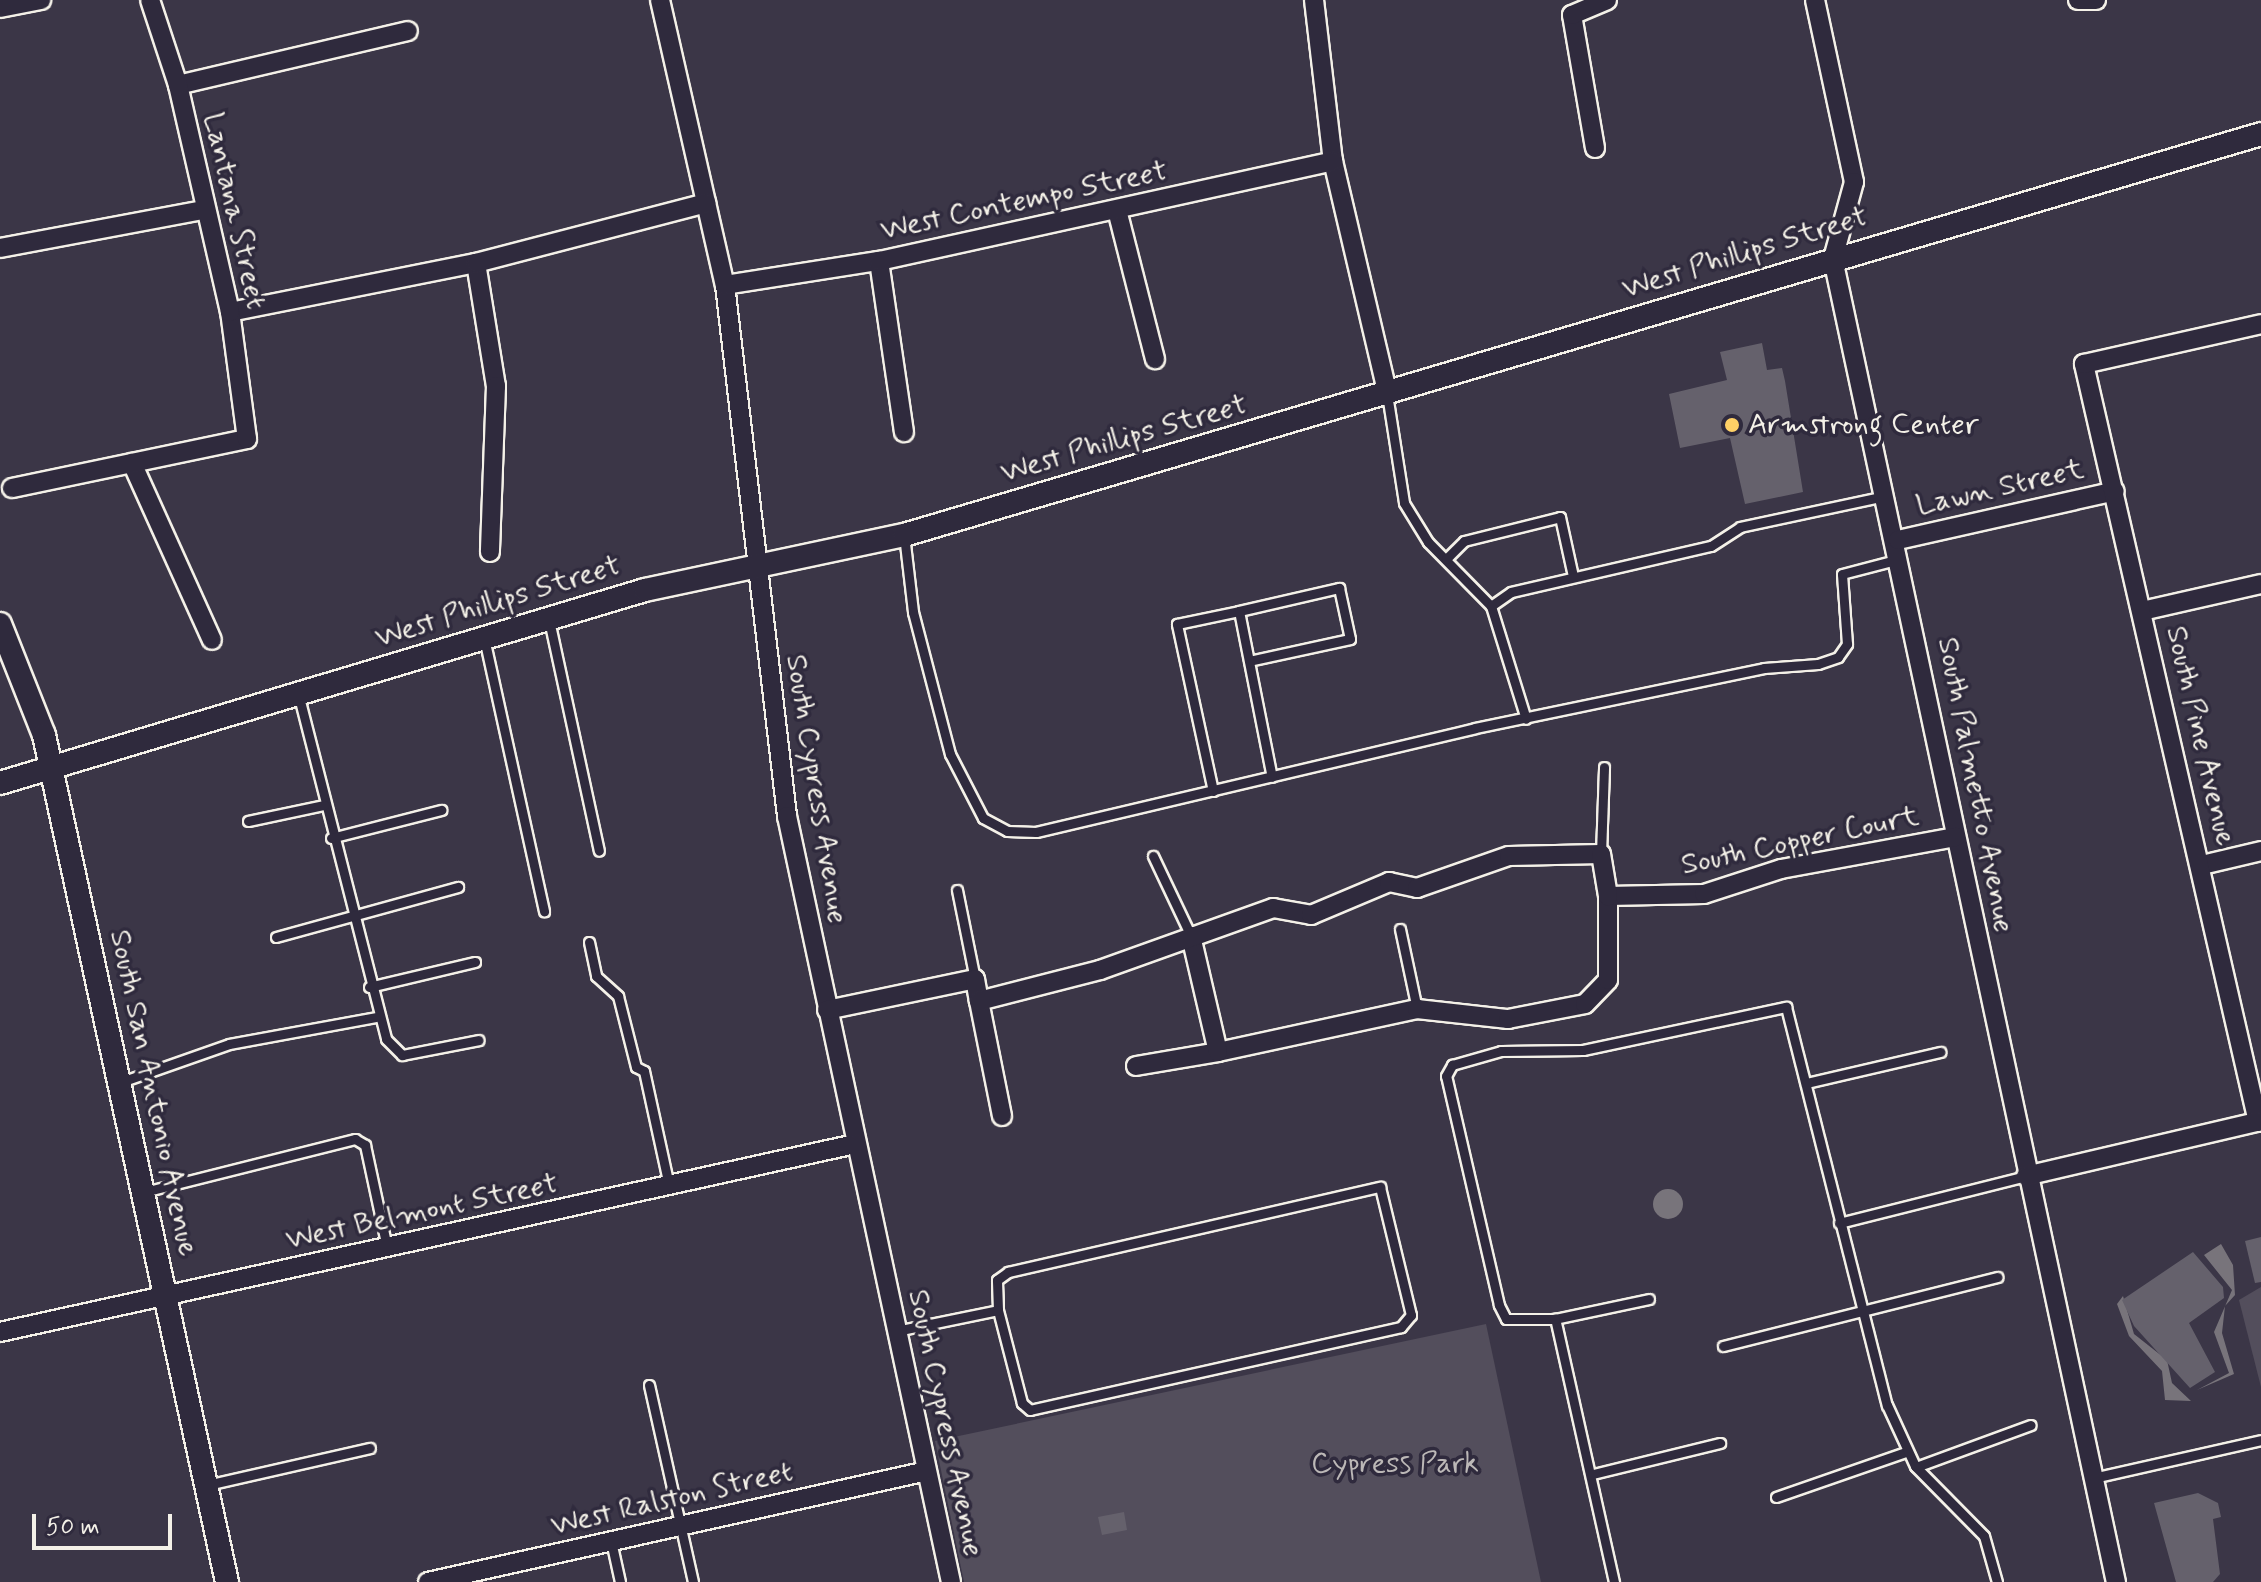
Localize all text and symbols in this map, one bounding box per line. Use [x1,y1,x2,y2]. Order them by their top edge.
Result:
street label: Lantana Street [193,107,275,315]
street label: West Contempo Street [878,153,1170,249]
street label: West Phillips Street [1619,199,1871,307]
street label: West Phillips Street [997,387,1251,491]
place label: Armstrong Center [1748,407,1984,443]
marker: Armstrong Center [1723,416,1741,434]
street label: Lawn Street [1913,451,2087,525]
street label: West Phillips Street [372,548,624,656]
street label: South Pine Avenue [2157,620,2243,852]
street label: South Palmetto Avenue [1928,632,2022,938]
street label: South Cypress Avenue [777,650,855,928]
street label: South Copper Court [1679,799,1921,883]
street label: South San Antonio Avenue [101,927,205,1259]
street label: West Belmont Street [283,1166,561,1258]
street label: South Cypress Avenue [899,1284,991,1562]
park label: Cypress Park [1311,1446,1479,1482]
street label: West Ralston Street [545,1453,799,1545]
scale bar [36,1498,176,1548]
text: 50 m [46,1512,100,1543]

